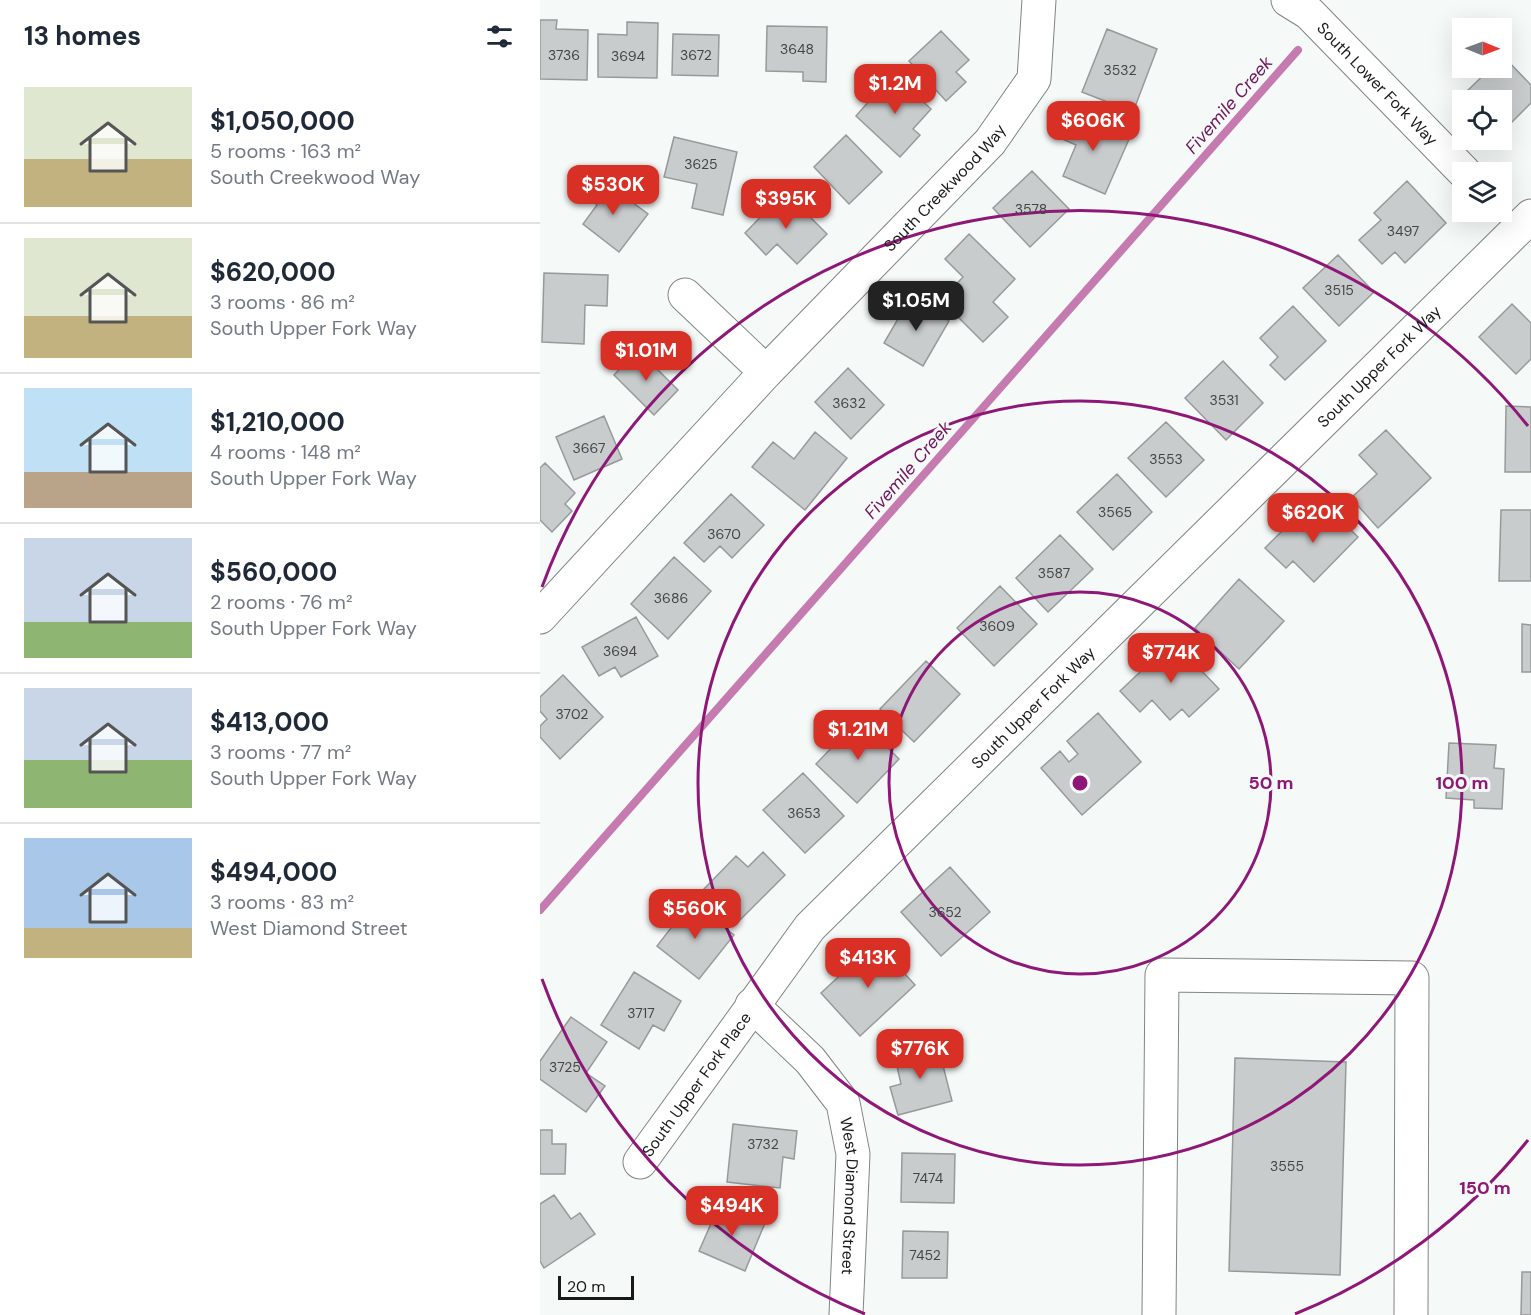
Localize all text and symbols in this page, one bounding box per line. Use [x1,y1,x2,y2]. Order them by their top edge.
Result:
street label: South Lower Fork Way [1313,17,1443,150]
north arrow [1452,18,1512,78]
map controls [1452,18,1512,222]
text: 13 homes [24,19,141,53]
icon: filters [483,20,516,53]
house number: 3648 [780,40,814,58]
house number: 3736 [548,46,580,64]
house number: 3672 [680,46,712,64]
house number: 3694 [611,47,646,65]
water label: Fivemile Creek [1180,50,1279,159]
house number: 3532 [1103,61,1137,79]
pin: $1.2M [853,64,937,115]
text: $1.2M [868,70,922,96]
button: locate [1452,90,1512,150]
pin: $606K [1051,101,1135,152]
text: $1,050,000 [210,104,355,138]
text: $606K [1061,107,1125,133]
icon: home [72,111,144,183]
street label: South Creekwood Way [879,120,1010,256]
text: 5 rooms · 163 m² [210,138,361,164]
house number: 3625 [684,155,718,173]
button: layers [1452,162,1512,222]
text: South Creekwood Way [210,164,420,190]
pin: $530K [571,165,655,216]
text: $530K [581,171,645,197]
pin: $395K [744,179,828,230]
text: $395K [755,185,817,211]
house number: 3578 [1015,200,1047,218]
house number: 3497 [1387,222,1419,240]
text: $620,000 [210,255,336,289]
icon: home [72,262,144,334]
pin: $1.05M [867,281,965,332]
house number: 3515 [1324,281,1354,299]
text: $1.05M [882,287,950,313]
text: 3 rooms · 86 m² [210,289,355,315]
street label: South Upper Fork Way [1313,300,1445,432]
text: South Upper Fork Way [210,315,417,341]
pin: $1.01M [597,331,695,382]
text: $1.01M [615,337,677,363]
house number: 3531 [1209,391,1239,409]
house number: 3632 [832,394,866,412]
text: $1,210,000 [210,405,345,439]
icon: home [72,412,144,484]
water label: Fivemile Creek [859,415,958,524]
text: 4 rooms · 148 m² [210,439,361,465]
house number: 3667 [573,439,605,457]
house number: 3553 [1149,450,1183,468]
text: South Upper Fork Way [210,465,417,491]
pin: $620K [1271,493,1355,544]
text: $620K [1281,499,1345,525]
house number: 3565 [1098,503,1132,521]
house number: 3670 [707,525,741,543]
text: $560,000 [210,555,337,589]
icon: home [72,562,144,634]
house number: 3587 [1038,564,1070,582]
text: 2 rooms · 76 m² [210,589,353,615]
house number: 3686 [654,589,688,607]
text: South Upper Fork Way [210,615,417,641]
house number: 3609 [979,617,1015,635]
pin: $774K [1129,633,1213,684]
text: $774K [1142,639,1200,665]
house number: 3694 [603,642,638,660]
street label: South Upper Fork Way [966,642,1099,773]
text: $413,000 [210,705,329,739]
house number: 3702 [556,705,588,723]
pin: $1.21M [809,710,907,761]
icon: home [72,712,144,784]
text: $1.21M [828,716,888,742]
text: 3 rooms · 77 m² [210,739,351,765]
text: South Upper Fork Way [210,765,417,791]
text: 50 m [1248,771,1294,795]
text: 100 m [1435,771,1489,795]
centre of rings [1070,773,1090,793]
house number: 3653 [787,804,821,822]
text: $494,000 [210,855,337,889]
icon: home [72,862,144,934]
text: 3 rooms · 83 m² [210,889,354,915]
pin: $560K [653,889,737,940]
text: $560K [663,895,727,921]
house number: 3652 [928,903,962,921]
text: West Diamond Street [210,915,408,941]
pin: $413K [826,938,910,989]
text: $413K [839,944,897,970]
house number: 3717 [627,1004,655,1022]
street label: South Upper Fork Place [637,1008,756,1161]
pin: $776K [878,1029,962,1080]
text: $776K [890,1035,950,1061]
house number: 3725 [549,1058,581,1076]
street label: West Diamond Street [836,1115,863,1275]
house number: 3732 [747,1135,779,1153]
house number: 3555 [1270,1157,1304,1175]
house number: 7474 [913,1169,944,1187]
text: 150 m [1459,1176,1511,1200]
pin: $494K [690,1186,774,1237]
text: $494K [700,1192,764,1218]
house number: 7452 [909,1246,941,1264]
scale bar [558,1273,634,1300]
text: 20 m [567,1276,606,1297]

